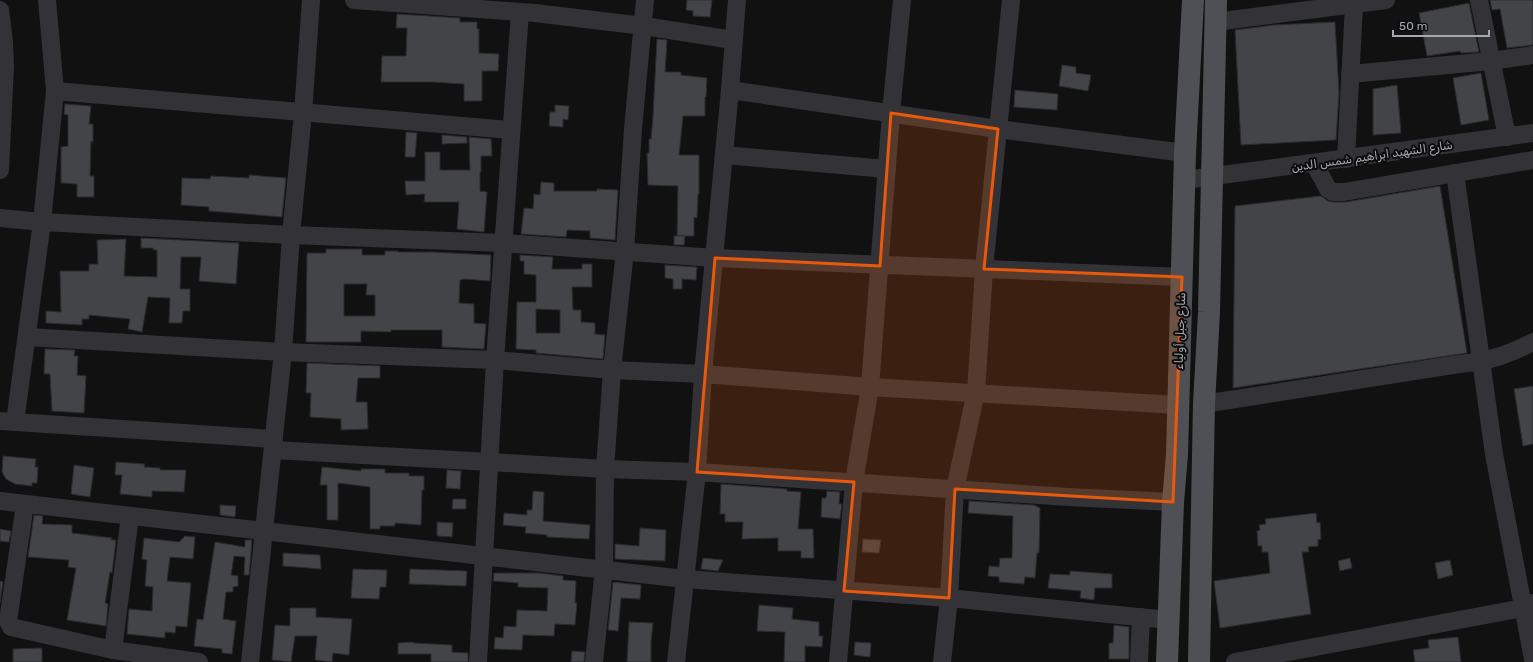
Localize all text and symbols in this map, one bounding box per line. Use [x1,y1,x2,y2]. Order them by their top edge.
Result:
scale bar [1393,12,1489,38]
text: 50 m [1399,19,1427,33]
street label: شارع الشهيد ابراهيم شمس الدين [1290,138,1454,176]
street label: شارع جبل أولياء [1172,292,1190,370]

